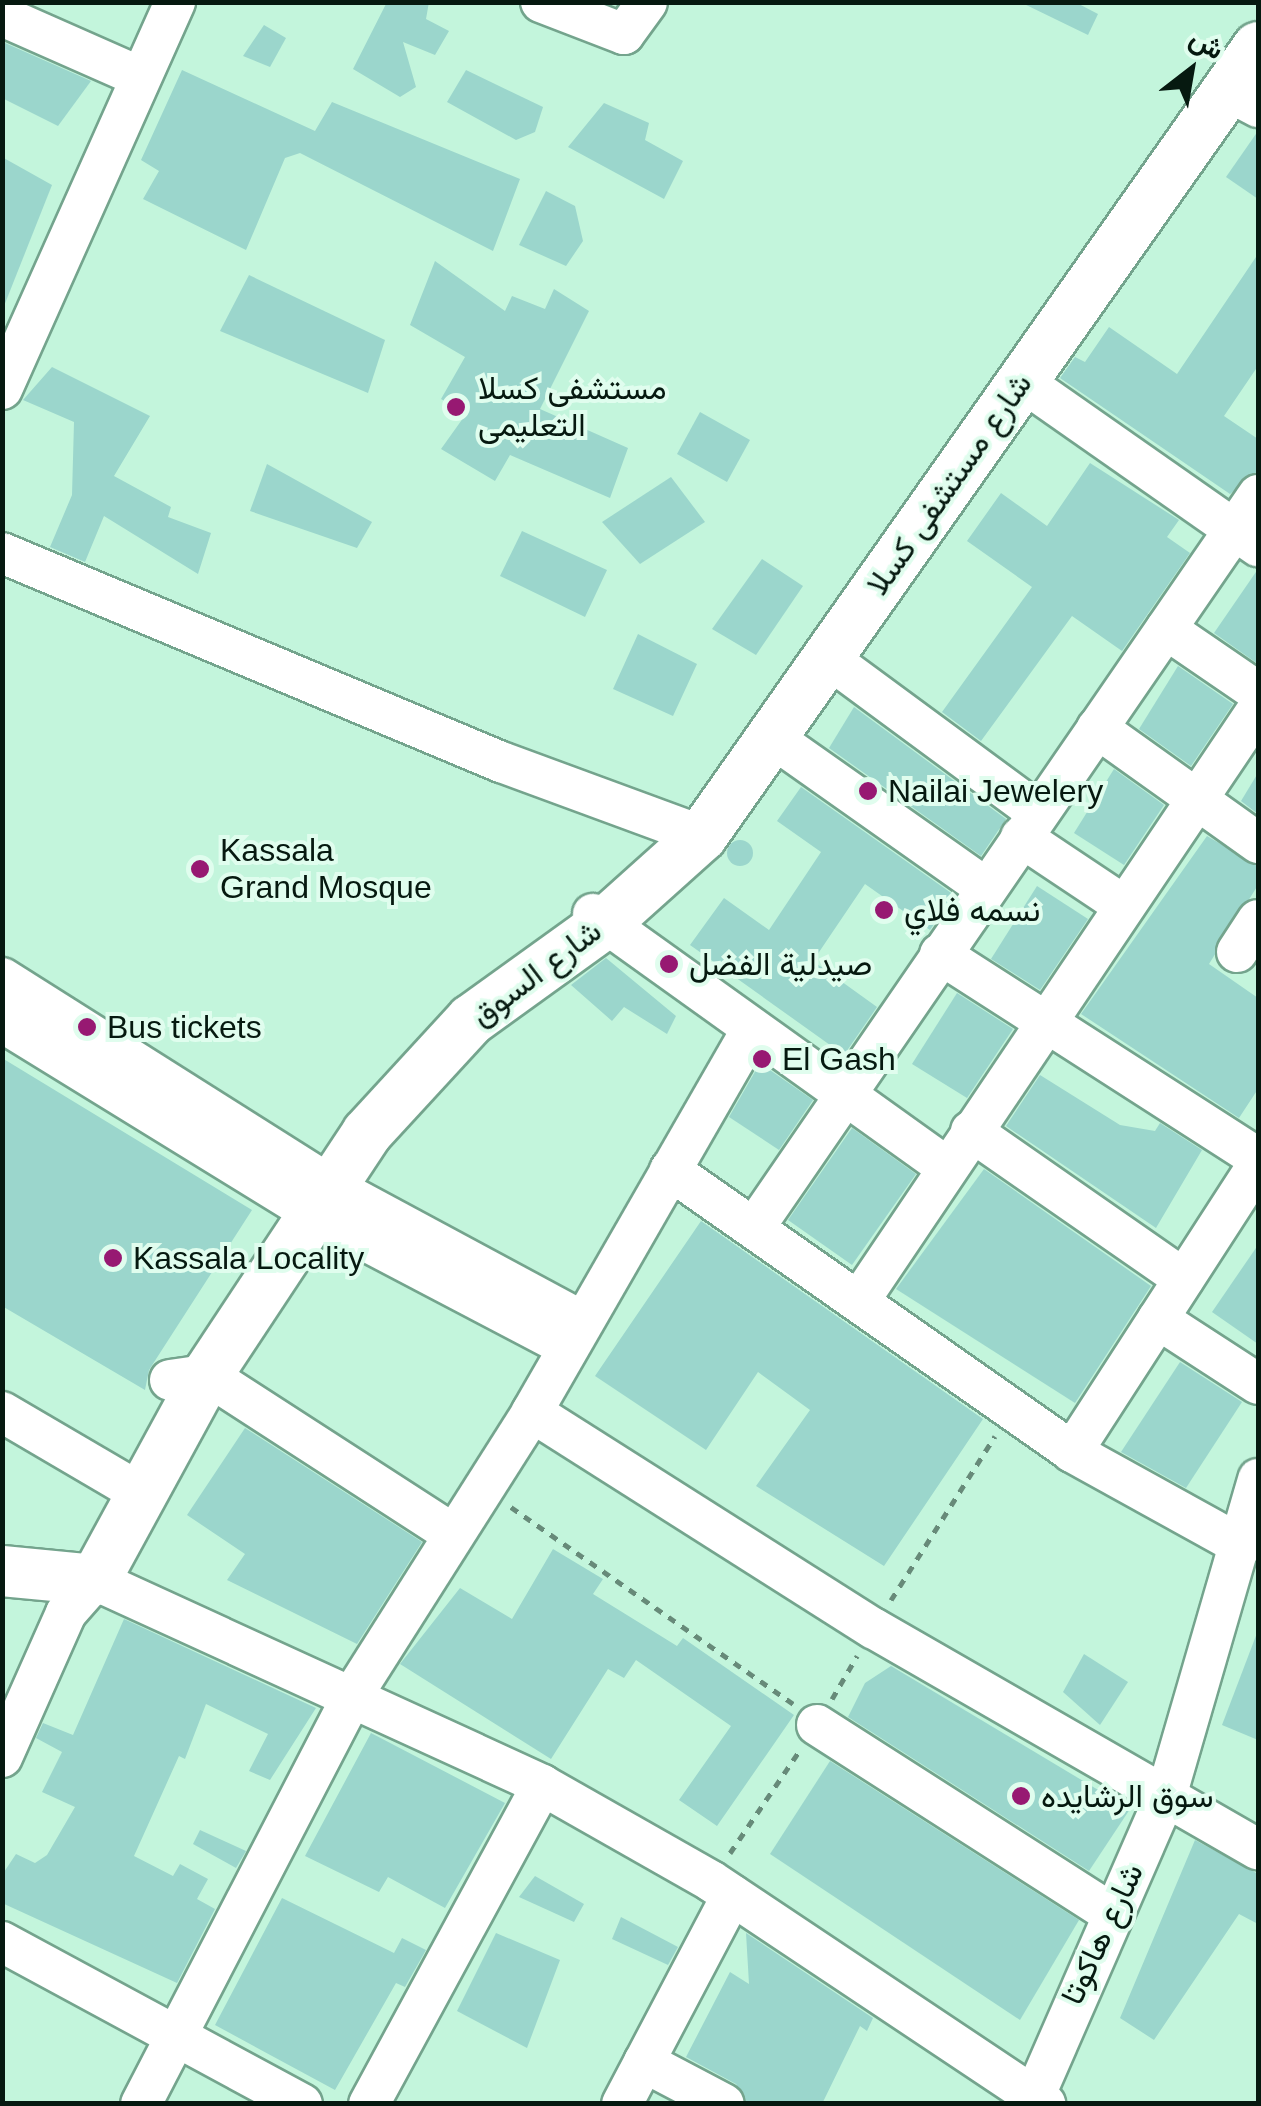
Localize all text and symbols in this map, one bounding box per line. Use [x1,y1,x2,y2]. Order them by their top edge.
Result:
north arrow [1141,20,1241,120]
text: ش [1184,22,1229,66]
street label: شارع مستشفى كسلا [858,366,1040,602]
place label: مستشفى كسلا التعليمى [478,370,667,445]
marker: مستشفى كسلا التعليمى [443,394,469,420]
place label: Nailai Jewelery [888,772,1103,810]
marker: Nailai Jewelery [857,780,879,802]
place label: Kassala Grand Mosque [220,832,432,907]
marker: Kassala Grand Mosque [189,858,211,880]
place label: نسمه فلاي [904,891,1040,929]
marker: نسمه فلاي [873,899,895,921]
street label: شارع السوق [463,912,609,1034]
place label: صيدلية الفضل [689,945,872,983]
marker: صيدلية الفضل [658,953,680,975]
place label: Bus tickets [107,1008,262,1046]
marker: Bus tickets [76,1016,98,1038]
place label: El Gash [782,1040,896,1078]
marker: El Gash [751,1048,773,1070]
place label: Kassala Locality [133,1239,364,1277]
marker: Kassala Locality [102,1247,124,1269]
place label: سوق الرشايده [1041,1777,1214,1815]
marker: سوق الرشايده [1010,1785,1032,1807]
street label: شارع هاكوتا [1053,1857,1151,2011]

